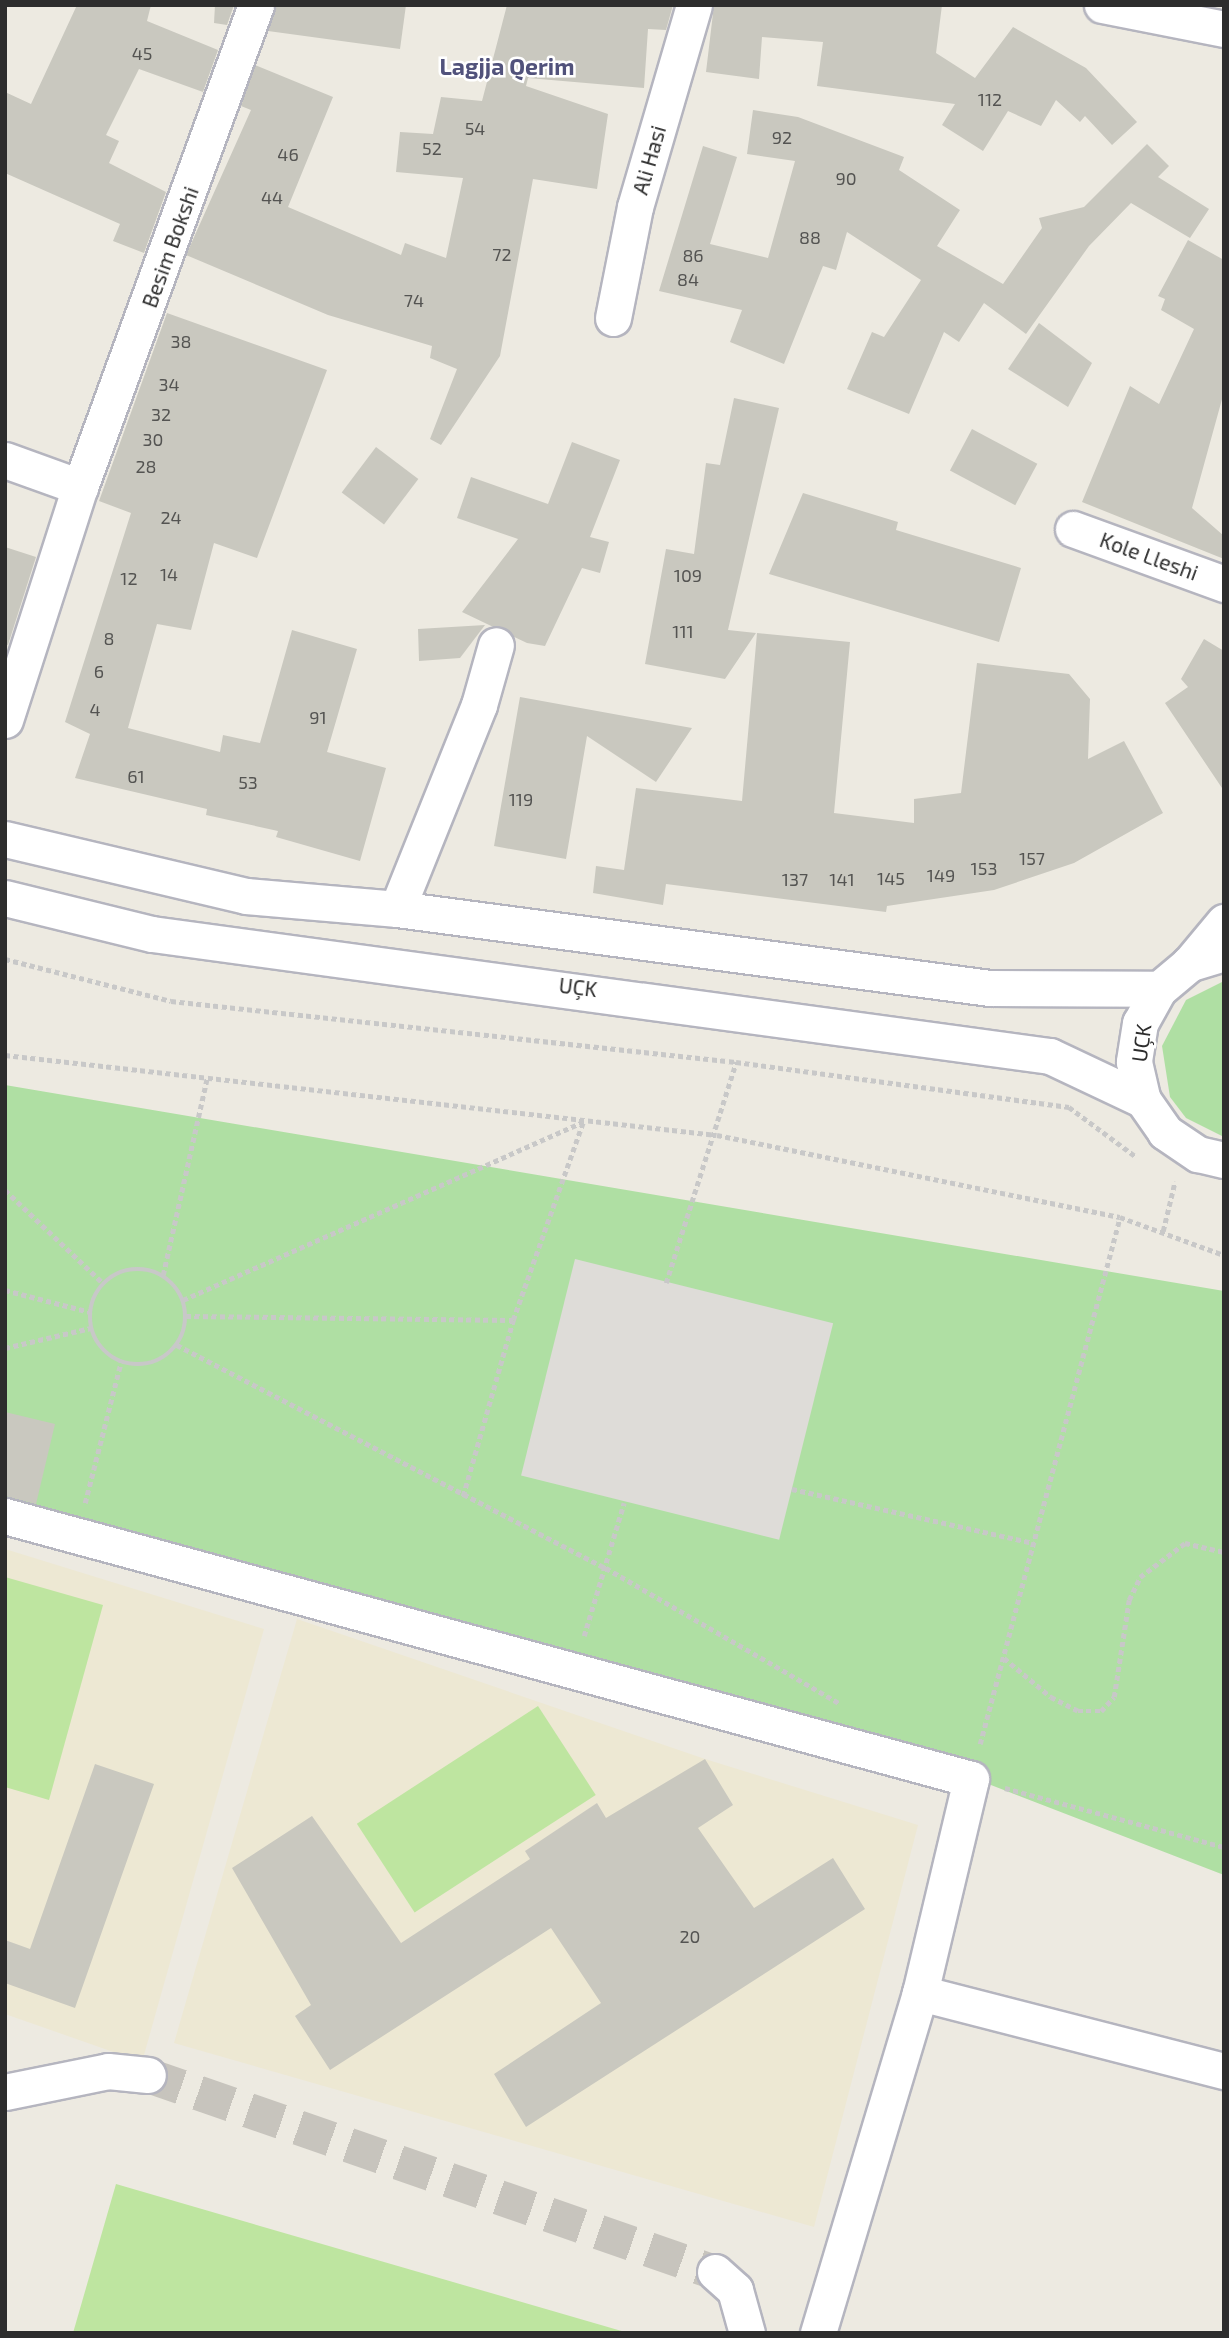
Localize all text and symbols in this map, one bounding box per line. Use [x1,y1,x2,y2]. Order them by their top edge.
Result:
house number: 45 [132,42,152,64]
district label: Lagjja Qerim [440,52,574,80]
house number: 112 [978,88,1002,110]
house number: 54 [465,117,485,139]
street label: Ali Hasi [627,123,671,197]
house number: 92 [772,126,792,148]
house number: 52 [422,137,442,159]
house number: 46 [277,143,299,165]
house number: 90 [835,167,857,189]
street label: Besim Bokshi [136,183,204,311]
house number: 44 [261,186,283,208]
house number: 88 [799,226,821,248]
house number: 72 [492,243,512,265]
house number: 86 [682,244,704,266]
house number: 84 [677,268,699,290]
house number: 74 [404,289,424,311]
house number: 38 [171,330,191,352]
house number: 34 [158,373,180,395]
house number: 32 [151,403,171,425]
house number: 30 [143,428,163,450]
house number: 28 [135,455,157,477]
house number: 24 [160,506,182,528]
street label: Kole Lleshi [1096,527,1202,585]
house number: 14 [160,563,178,585]
house number: 109 [674,564,702,586]
house number: 12 [120,567,138,589]
house number: 111 [672,620,694,642]
house number: 8 [104,627,114,649]
house number: 6 [94,660,104,682]
house number: 4 [89,698,101,720]
house number: 91 [309,706,327,728]
house number: 61 [127,765,145,787]
house number: 53 [238,771,258,793]
house number: 119 [509,788,533,810]
house number: 157 [1019,847,1045,869]
house number: 153 [971,857,997,879]
house number: 149 [927,864,955,886]
house number: 145 [877,867,905,889]
house number: 137 [782,868,808,890]
house number: 141 [829,868,855,890]
street label: UÇK [557,972,599,1002]
street label: UÇK [1126,1022,1156,1064]
house number: 20 [680,1925,700,1947]

